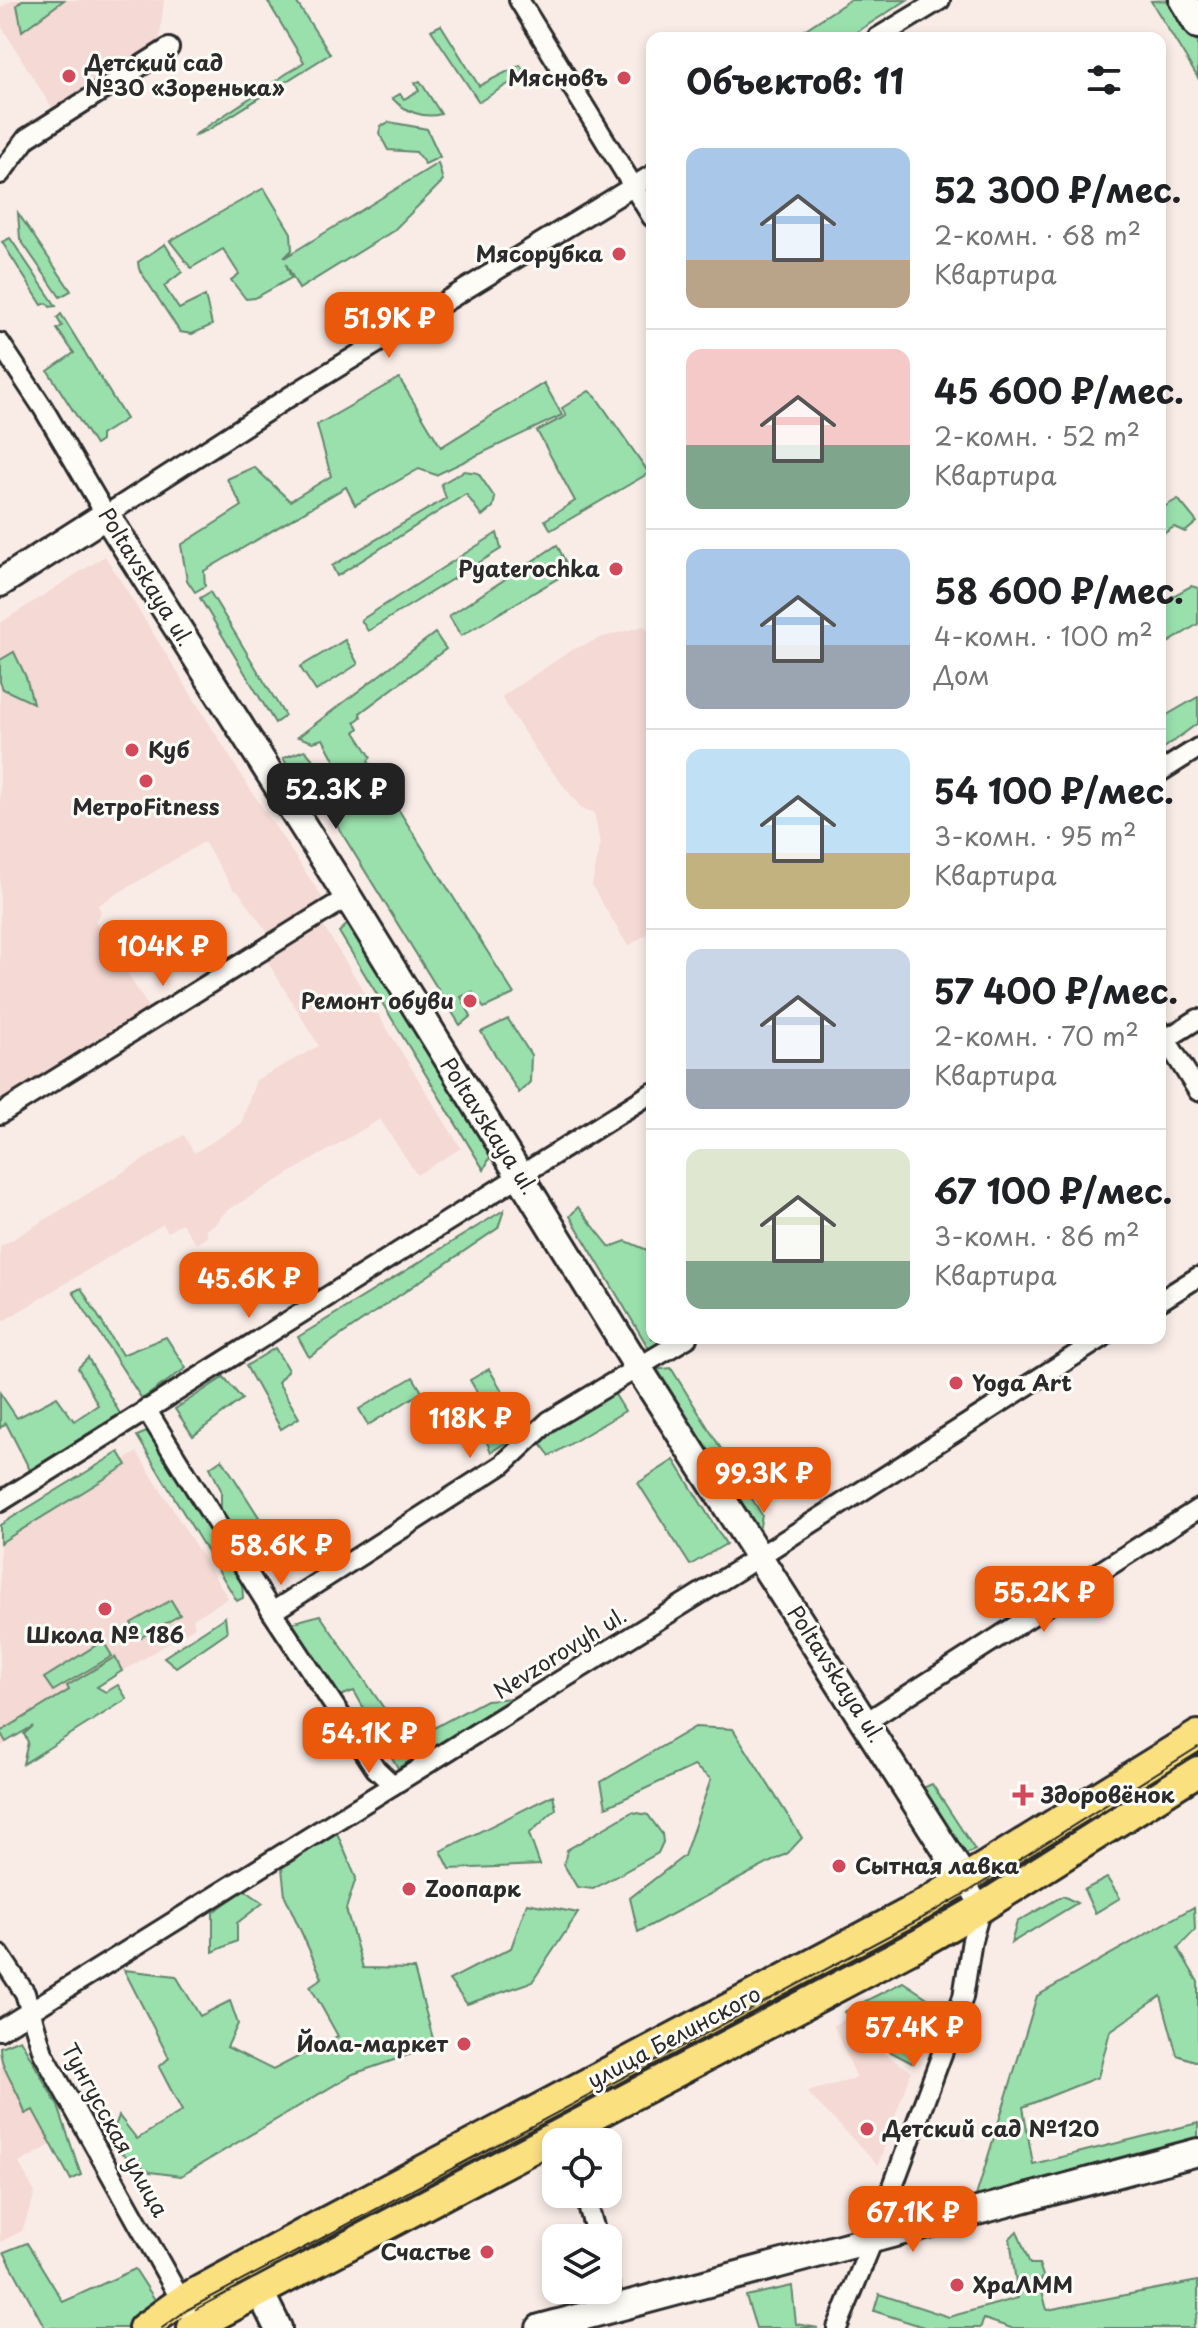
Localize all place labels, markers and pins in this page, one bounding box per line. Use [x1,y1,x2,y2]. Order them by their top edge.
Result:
place label: Детский сад №30 «Зоренька» [84,45,285,103]
place label: Мясновъ [508,60,608,93]
marker: Детский сад №30 «Зоренька» [60,67,78,85]
marker: Мясновъ [615,69,633,87]
place label: Мясорубка [476,236,603,269]
marker: Мясорубка [610,245,628,263]
pin: 51.9K ₽ [315,292,463,360]
place label: Pyaterochka [458,551,600,584]
marker: Pyaterochka [607,560,625,578]
place label: Куб [148,732,190,765]
marker: Куб [123,741,141,759]
pin: 52.3K ₽ [262,763,410,831]
marker: МетроFitness [137,772,155,790]
place label: МетроFitness [73,789,220,822]
pin: 104K ₽ [98,920,228,988]
place label: Ремонт обуви [301,983,454,1016]
marker: Ремонт обуви [461,992,479,1010]
pin: 45.6K ₽ [175,1252,323,1320]
place label: Yoga Art [972,1365,1072,1398]
marker: Yoga Art [947,1374,965,1392]
pin: 118K ₽ [405,1392,535,1460]
pin: 99.3K ₽ [690,1447,838,1515]
pin: 58.6K ₽ [207,1519,355,1587]
pin: 55.2K ₽ [970,1566,1118,1634]
marker: Школа № 186 [96,1600,114,1618]
place label: Школа № 186 [26,1617,184,1650]
pin: 54.1K ₽ [295,1707,443,1775]
place label: Здоровёнок [1040,1777,1175,1810]
marker: Здоровёнок [1012,1784,1034,1806]
place label: Сытная лавка [855,1848,1019,1881]
marker: Сытная лавка [830,1857,848,1875]
place label: Zooпарк [425,1871,522,1904]
marker: Zooпарк [400,1880,418,1898]
pin: 57.4K ₽ [840,2001,988,2069]
place label: Йола-маркет [296,2026,449,2059]
marker: Йола-маркет [455,2035,473,2053]
place label: Детский сад №120 [882,2111,1099,2144]
marker: Детский сад №120 [858,2120,876,2138]
pin: 67.1K ₽ [839,2186,987,2254]
place label: Счастье [381,2234,471,2267]
marker: Счастье [478,2243,496,2261]
place label: ХраЛММ [973,2267,1073,2300]
marker: ХраЛММ [948,2276,966,2294]

